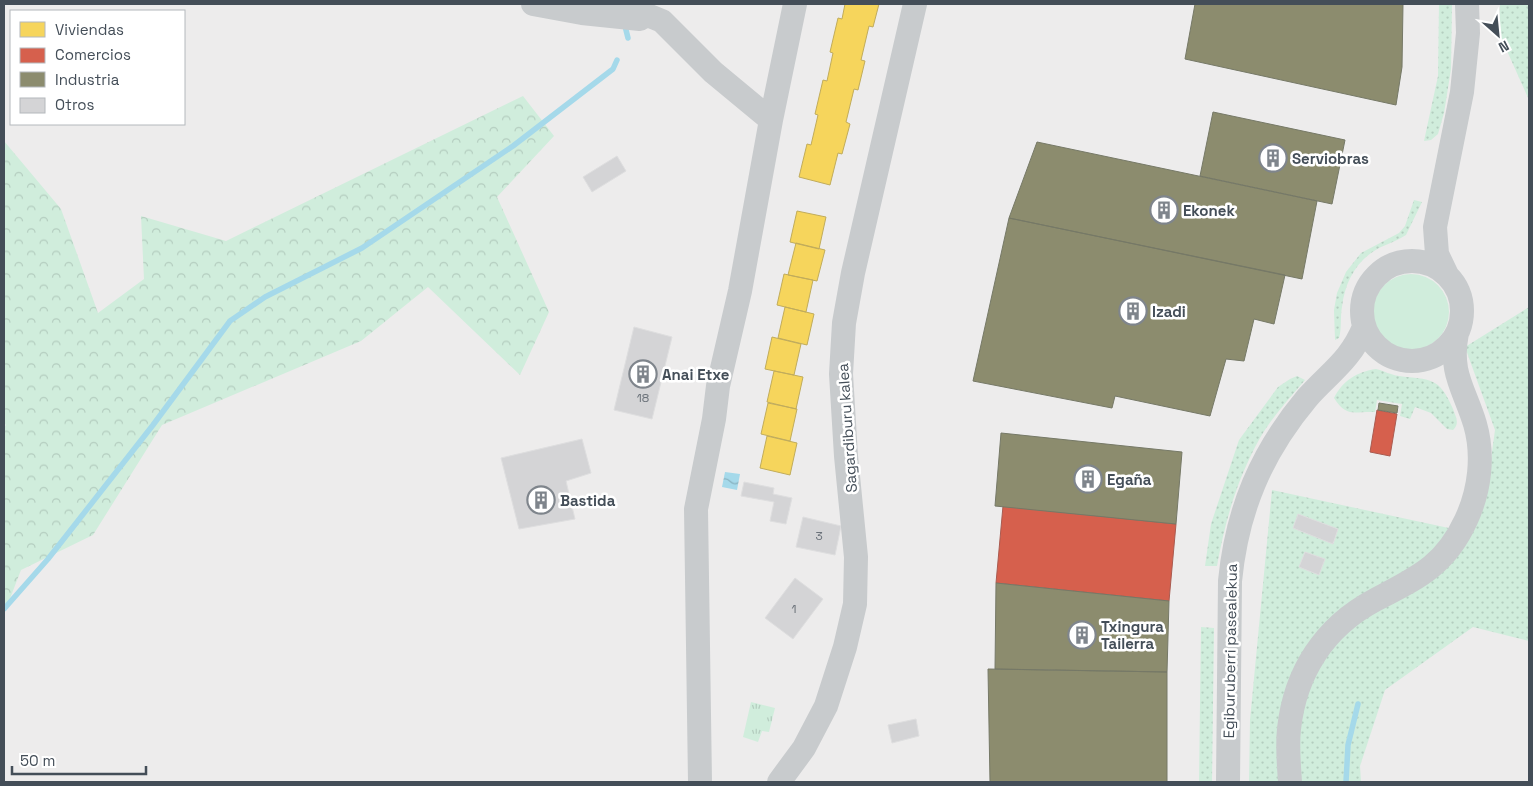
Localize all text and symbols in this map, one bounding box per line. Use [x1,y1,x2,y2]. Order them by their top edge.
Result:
legend [10,10,185,125]
north arrow [1473,10,1523,60]
text: Viviendas [55,20,124,39]
text: N [1496,36,1512,57]
text: Comercios [55,45,131,64]
text: Industria [55,70,120,89]
text: Otros [55,95,95,114]
building icon: Serviobras [1258,143,1288,173]
place label: Serviobras [1292,149,1369,168]
building icon: Ekonek [1149,195,1179,225]
place label: Ekonek [1183,201,1235,220]
building icon: Izadi [1118,296,1148,326]
place label: Izadi [1152,302,1186,321]
building icon: Anai Etxe [628,359,658,389]
street label: Sagardiburu kalea [833,362,861,493]
place label: Anai Etxe [662,365,730,384]
house number: 18 [637,390,649,406]
building icon: Egaña [1073,464,1103,494]
place label: Egaña [1107,470,1152,489]
building icon: Bastida [526,485,556,515]
place label: Bastida [560,491,616,510]
house number: 3 [815,528,823,544]
street label: Egiburuberri pasealekua [1219,563,1241,739]
house number: 1 [791,601,797,617]
place label: Txingura Tailerra [1101,617,1164,653]
building icon: Txingura Tailerra [1067,620,1097,650]
scale bar [12,744,146,776]
text: 50 m [20,751,55,770]

